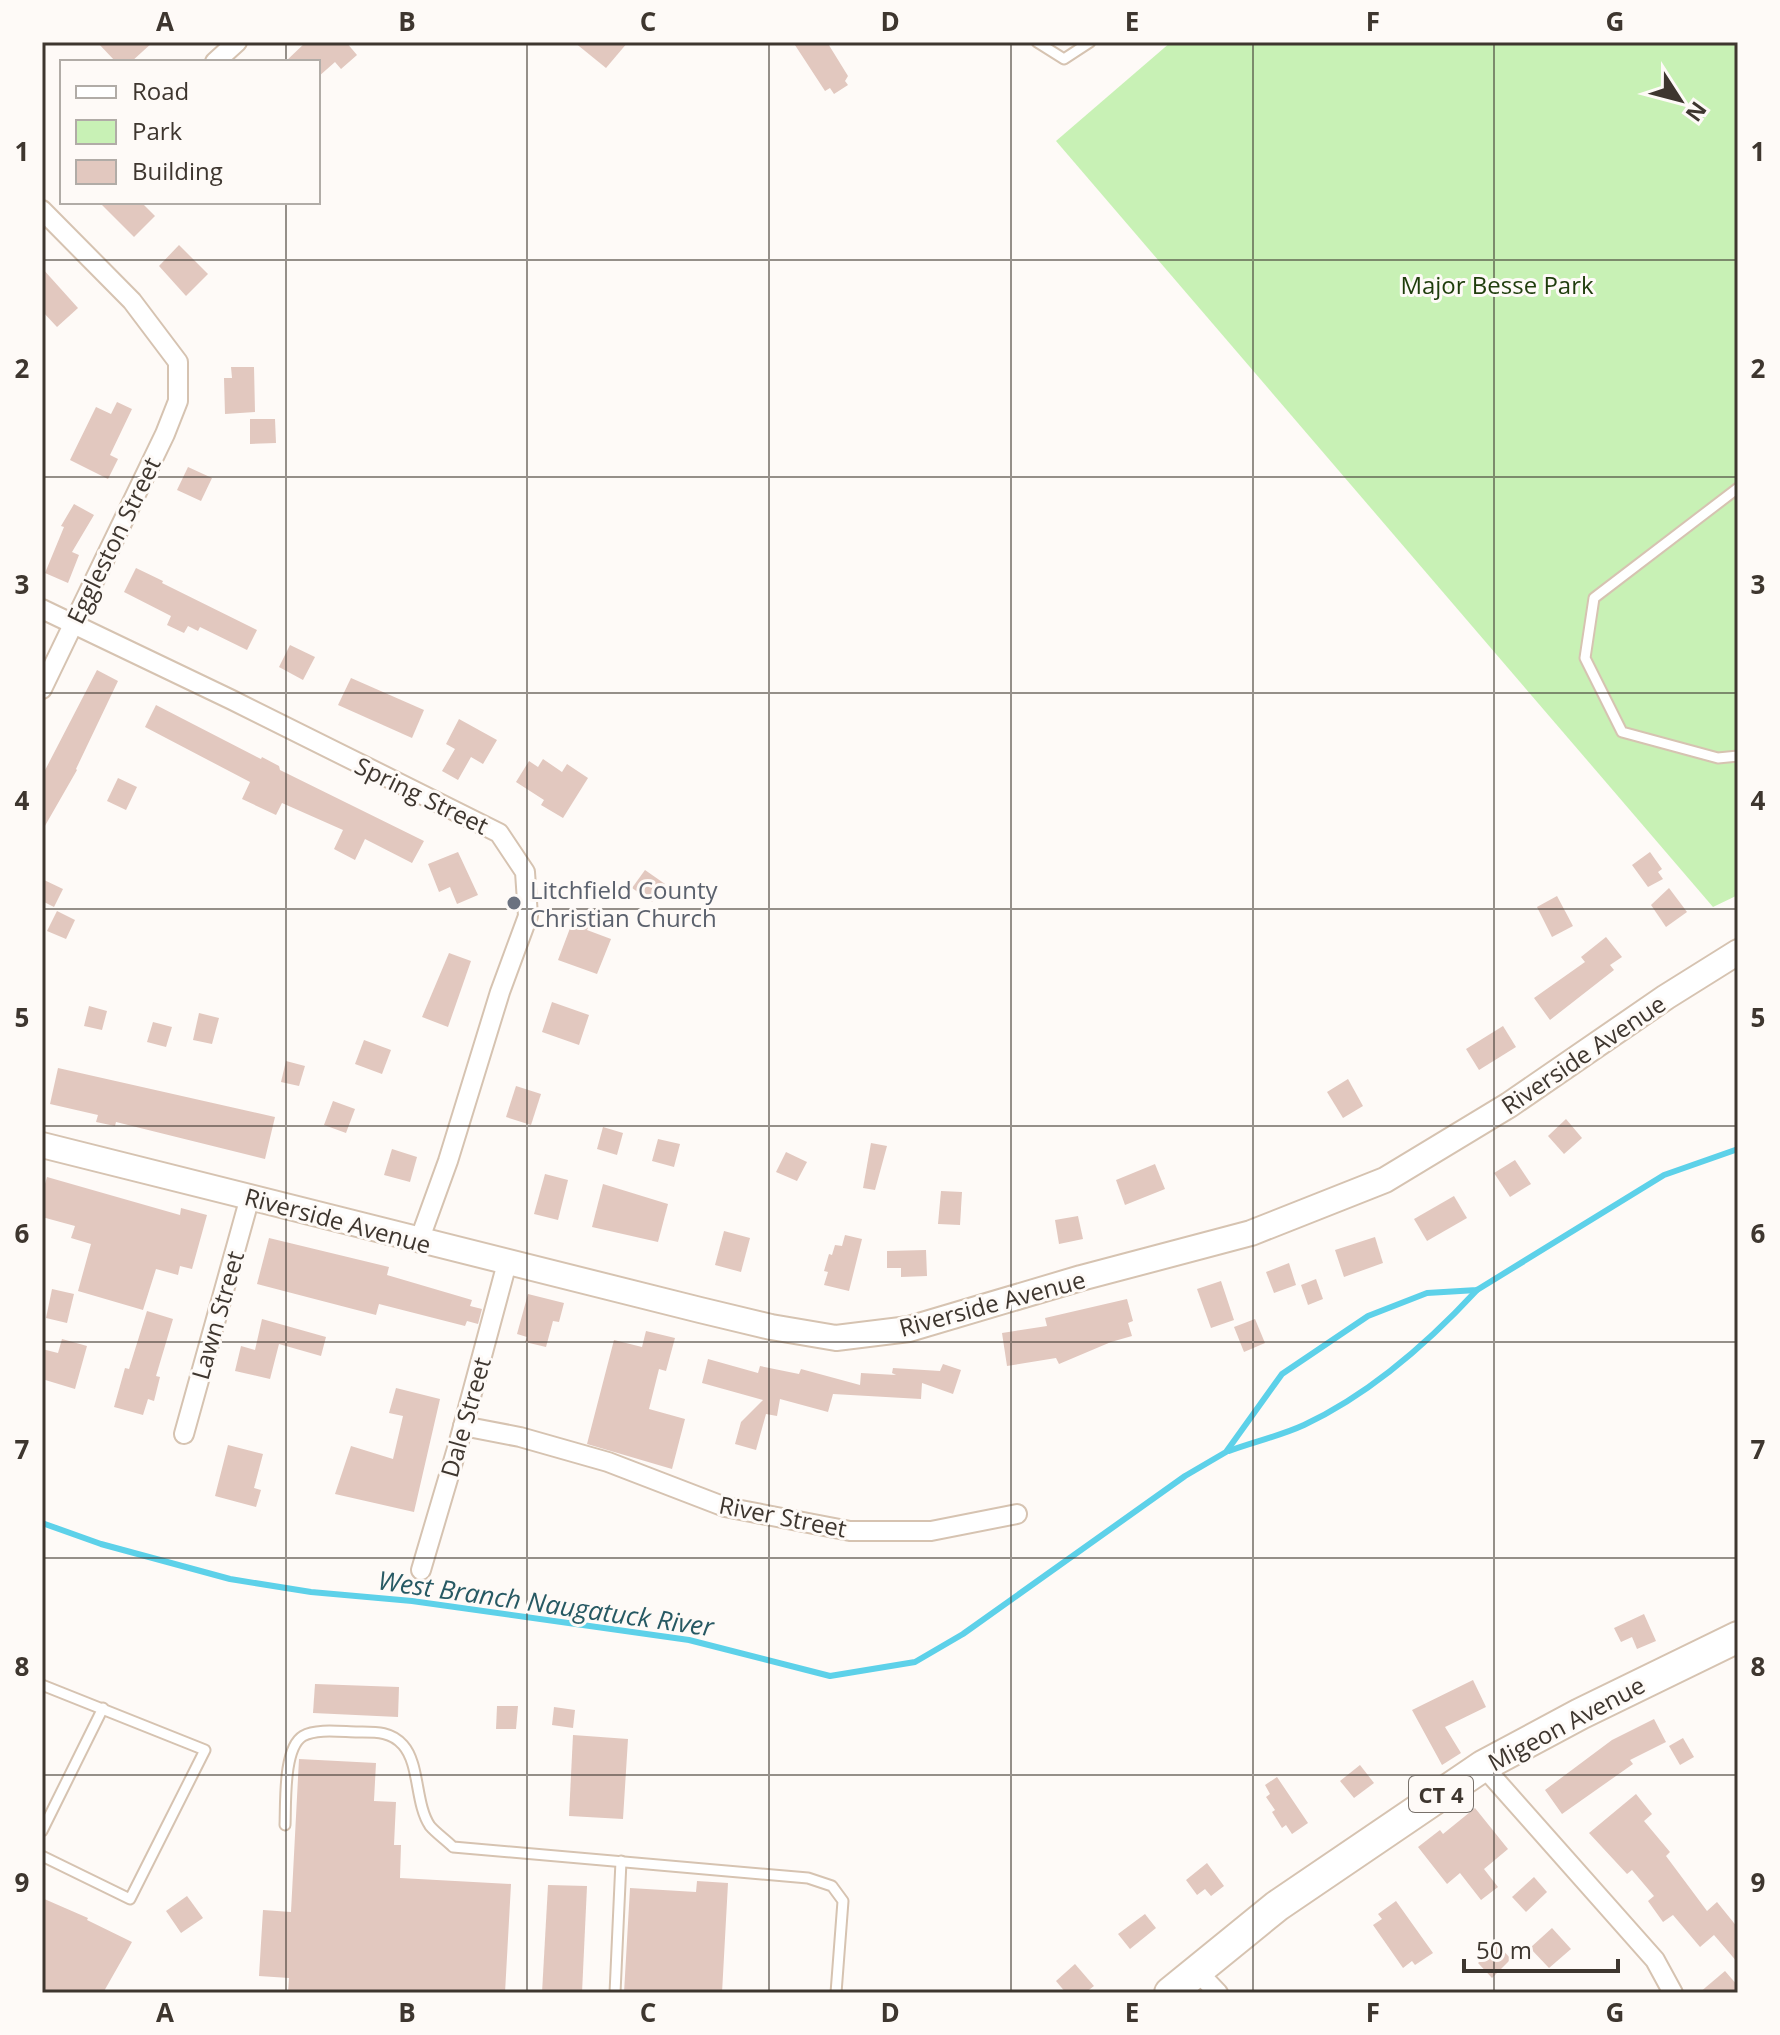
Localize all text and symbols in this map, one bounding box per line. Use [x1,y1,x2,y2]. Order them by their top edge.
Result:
text: A [156,3,174,39]
text: B [398,3,416,39]
text: C [640,3,656,39]
text: D [880,3,900,39]
text: E [1125,3,1139,39]
text: F [1366,3,1380,39]
text: G [1606,3,1624,39]
legend [60,60,320,204]
north arrow [1640,60,1720,140]
text: Road [132,74,189,107]
text: N [1680,96,1714,128]
text: Park [132,114,183,147]
text: 1 [15,133,29,169]
text: 1 [1751,133,1765,169]
text: Building [132,154,223,187]
park label: Major Besse Park [1400,268,1594,301]
text: 2 [15,350,30,386]
text: 2 [1751,350,1766,386]
street label: Eggleston Street [58,451,168,629]
text: 3 [15,566,29,602]
text: 3 [1751,566,1765,602]
street label: Spring Street [350,748,494,842]
text: 4 [15,782,30,818]
text: 4 [1751,782,1766,818]
place label: Litchfield County Christian Church [530,873,718,934]
marker: Litchfield County Christian Church [505,894,523,912]
street label: Riverside Avenue [1494,987,1672,1121]
text: 5 [15,999,29,1035]
text: 5 [1751,999,1765,1035]
street label: Riverside Avenue [241,1179,435,1261]
text: 6 [15,1215,30,1251]
text: 6 [1751,1215,1766,1251]
street label: Lawn Street [183,1247,251,1383]
street label: Riverside Avenue [895,1262,1089,1344]
street label: Dale Street [432,1353,498,1481]
text: 7 [15,1431,30,1467]
text: 7 [1751,1431,1766,1467]
street label: River Street [716,1487,850,1545]
water label: West Branch Naugatuck River [376,1562,718,1645]
text: 8 [15,1648,29,1684]
text: 8 [1751,1648,1765,1684]
street label: Migeon Avenue [1482,1668,1650,1778]
road number: CT 4 [1409,1776,1473,1812]
text: 9 [15,1864,29,1900]
text: 9 [1751,1864,1765,1900]
scale bar [1464,1923,1618,1973]
text: 50 m [1476,1933,1532,1966]
text: A [156,1994,174,2030]
text: B [398,1994,416,2030]
text: C [640,1994,656,2030]
text: D [880,1994,900,2030]
text: E [1125,1994,1139,2030]
text: F [1366,1994,1380,2030]
text: G [1606,1994,1624,2030]

